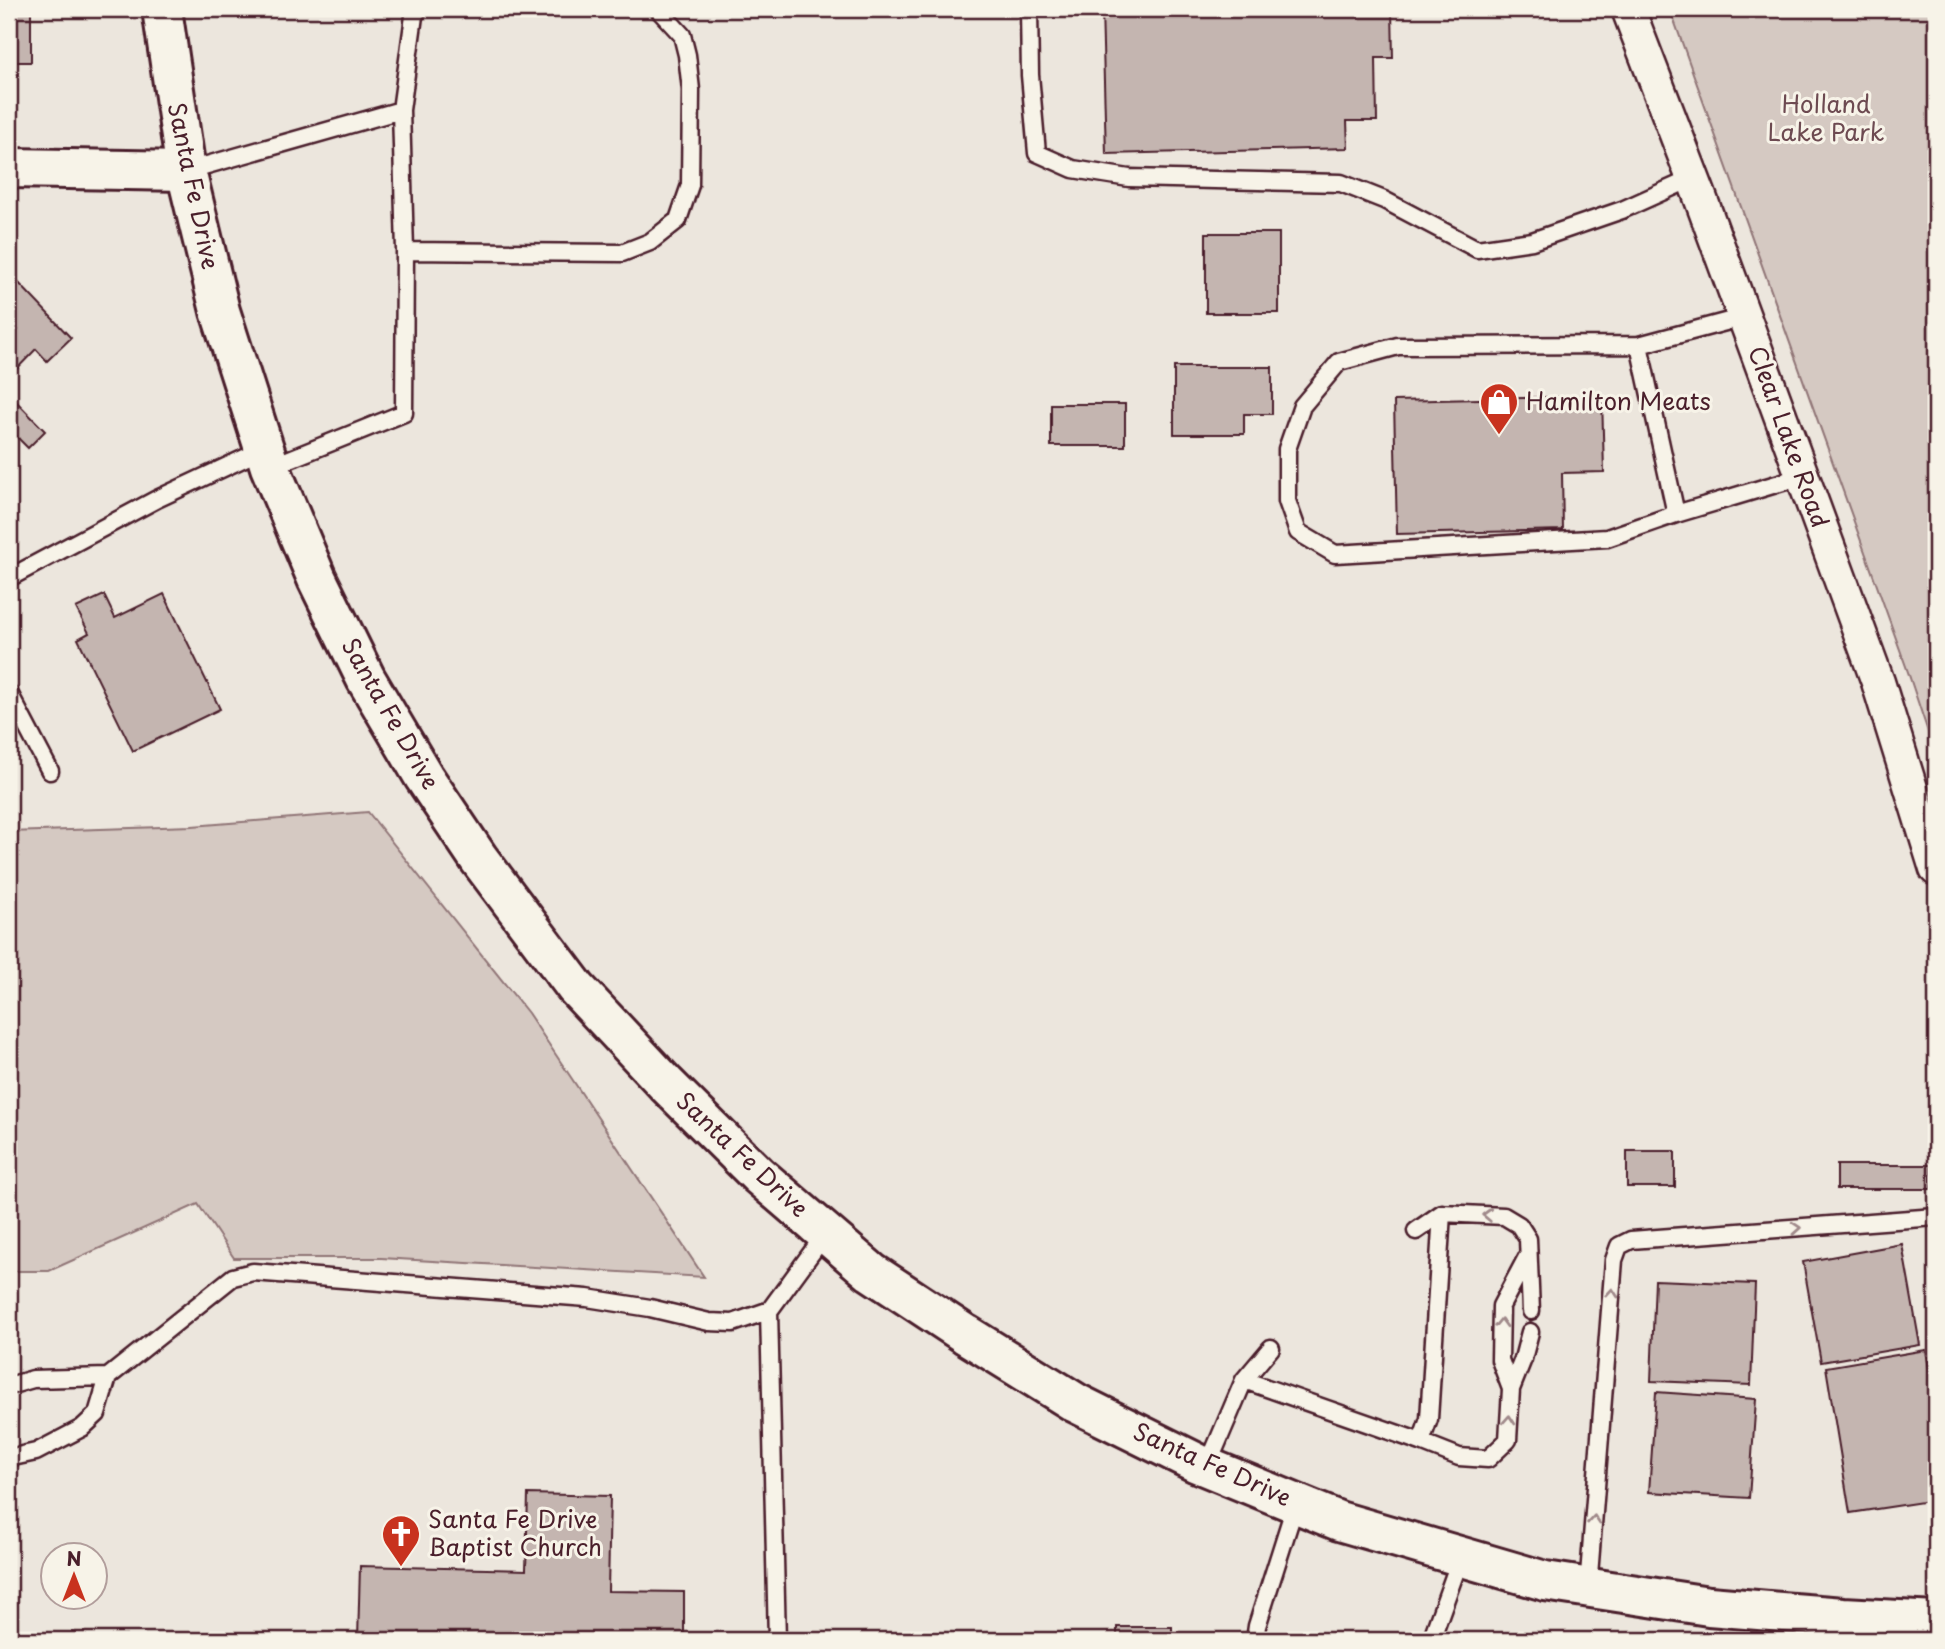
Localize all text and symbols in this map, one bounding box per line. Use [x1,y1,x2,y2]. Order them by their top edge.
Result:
park label: Holland Lake Park [1768,85,1884,149]
street label: Santa Fe Drive [160,99,230,272]
street label: Clear Lake Road [1740,340,1839,532]
shop icon: Hamilton Meats [1478,381,1520,436]
place label: Hamilton Meats [1526,382,1711,418]
street label: Santa Fe Drive [334,631,450,795]
street label: Santa Fe Drive [669,1083,818,1225]
one-way arrow [1481,1207,1492,1222]
one-way arrow [1791,1221,1802,1236]
one-way arrow [1604,1287,1619,1298]
one-way arrow [1493,1318,1508,1329]
street label: Santa Fe Drive [1128,1412,1298,1514]
one-way arrow [1501,1414,1516,1425]
place label: Santa Fe Drive Baptist Church [428,1500,602,1564]
church icon: Santa Fe Drive Baptist Church [380,1513,422,1568]
one-way arrow [1586,1514,1601,1525]
north arrow [38,1540,108,1610]
text: N [66,1544,82,1572]

